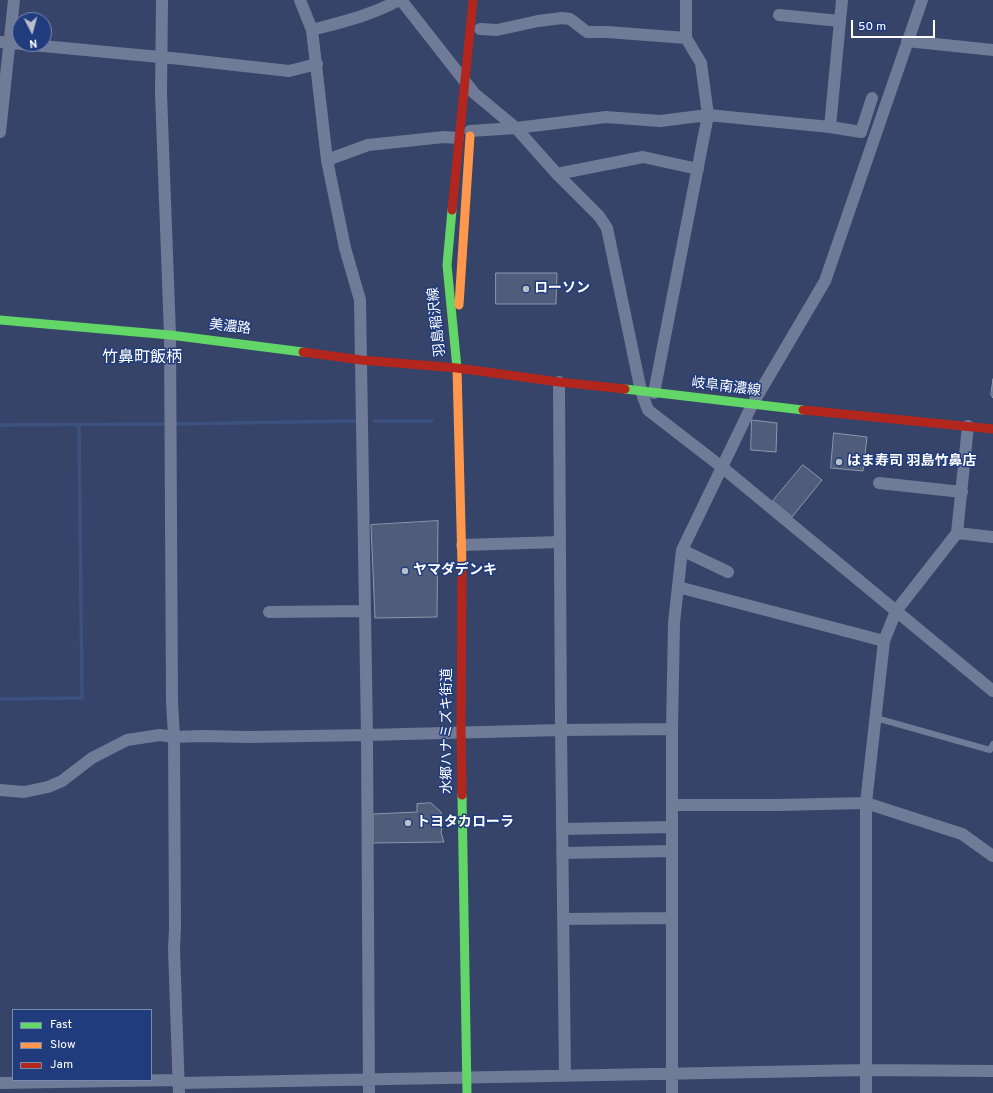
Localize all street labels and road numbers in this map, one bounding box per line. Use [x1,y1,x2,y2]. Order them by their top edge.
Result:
street label: 羽島稲沢線 [426,286,450,358]
street label: 美濃路 [208,317,252,339]
street label: 岐阜南濃線 [690,375,762,401]
street label: 水郷ハナミズキ街道 [440,668,456,794]

